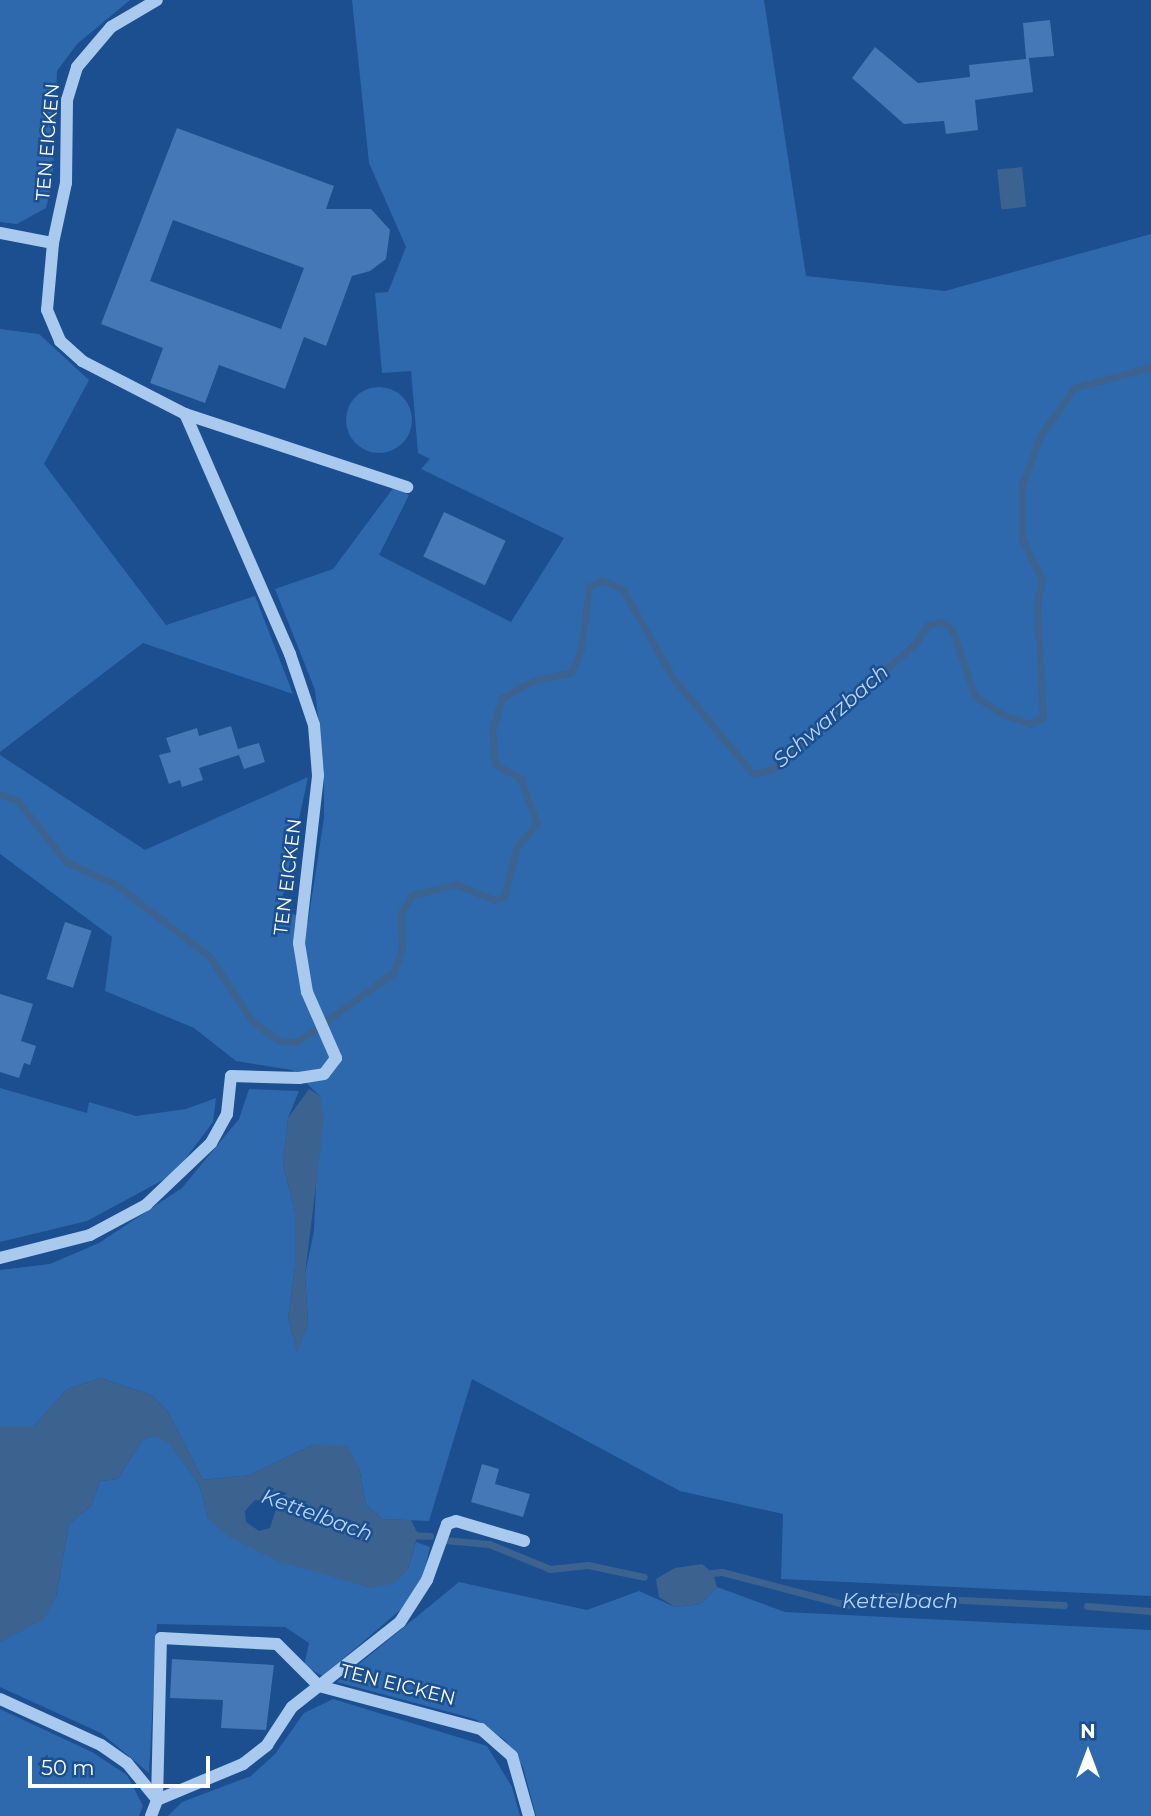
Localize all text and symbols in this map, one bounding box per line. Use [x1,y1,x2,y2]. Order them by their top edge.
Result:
street label: TEN EICKEN [32,82,64,202]
water label: Schwarzbach [768,659,894,773]
street label: TEN EICKEN [270,817,306,937]
water label: Kettelbach [258,1483,376,1547]
water label: Kettelbach [842,1588,958,1614]
street label: TEN EICKEN [338,1660,458,1710]
north arrow [1053,1718,1123,1788]
text: N [1080,1720,1096,1743]
scale bar [32,1742,214,1786]
text: 50 m [41,1755,95,1780]

